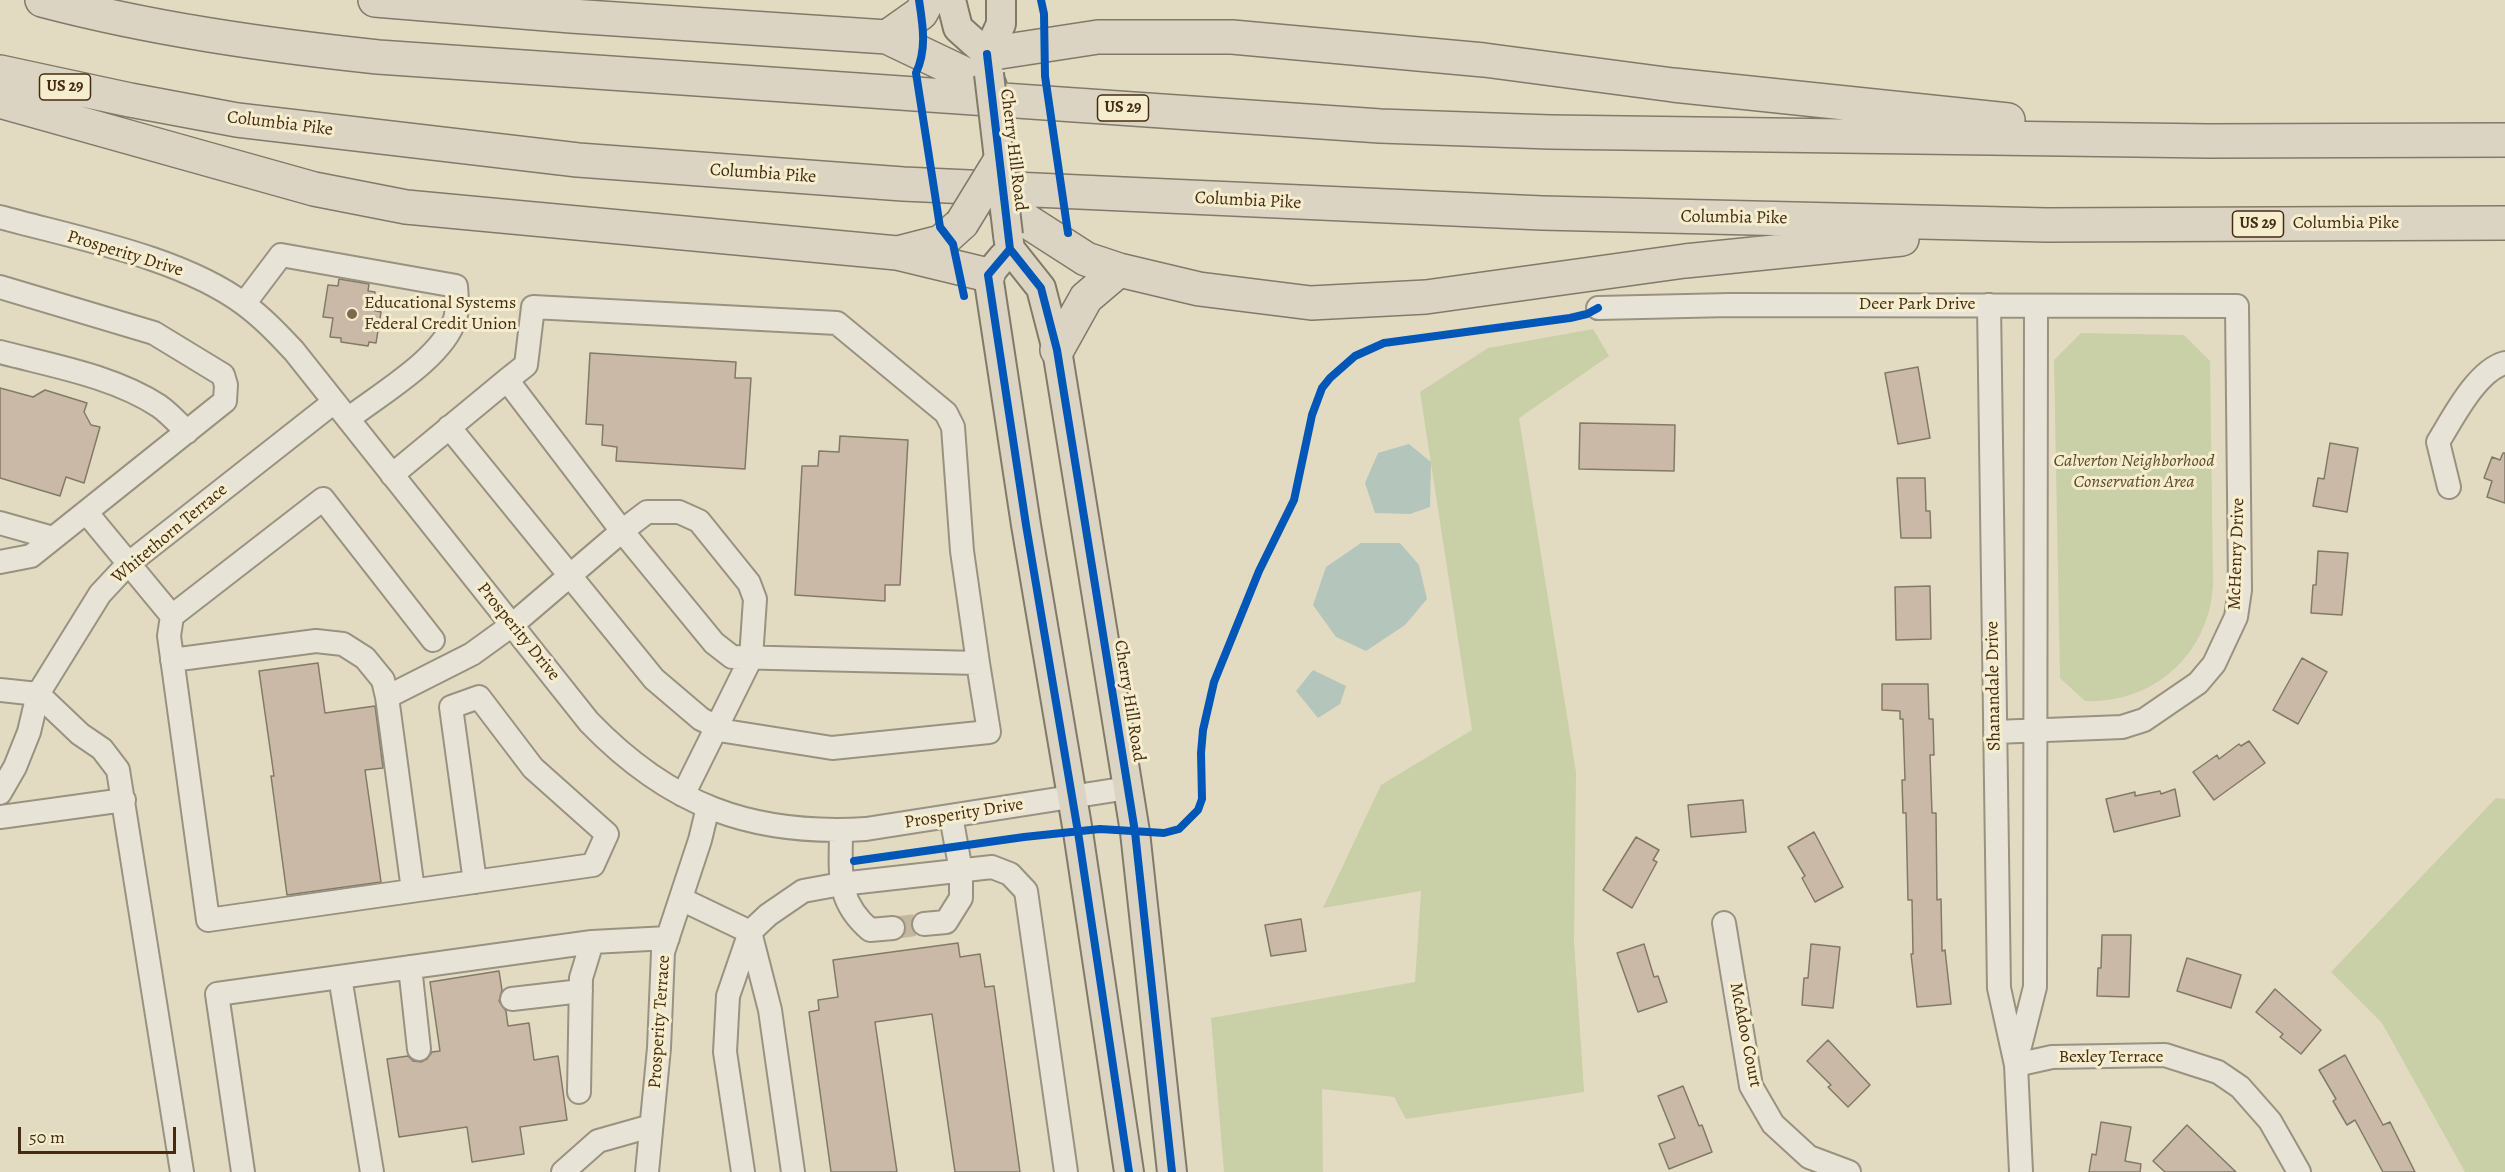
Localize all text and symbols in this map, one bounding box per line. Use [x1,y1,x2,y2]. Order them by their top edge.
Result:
road number: US 29 [40,74,90,100]
street label: Cherry Hill Road [995,88,1031,212]
road number: US 29 [1098,95,1148,121]
street label: Columbia Pike [226,107,334,141]
street label: Columbia Pike [709,160,817,188]
street label: Columbia Pike [1194,187,1302,215]
street label: Columbia Pike [1681,206,1787,230]
road number: US 29 [2232,211,2284,237]
street label: Columbia Pike [2293,213,2399,235]
street label: Prosperity Drive [64,226,186,282]
place label: Educational Systems Federal Credit Union [364,293,517,336]
street label: Deer Park Drive [1859,294,1975,316]
marker: Educational Systems Federal Credit Union [345,307,359,321]
park label: Calverton Neighborhood Conservation Area [2053,451,2215,494]
street label: Whitethorn Terrace [108,479,232,589]
street label: McHenry Drive [2224,498,2250,610]
street label: Prosperity Drive [472,579,564,685]
street label: Shanandale Drive [1982,621,2006,751]
street label: Cherry Hill Road [1109,639,1149,763]
street label: Prosperity Drive [903,794,1025,834]
street label: Prosperity Terrace [645,954,675,1090]
street label: McAdoo Court [1724,981,1766,1089]
street label: Bexley Terrace [2058,1047,2164,1069]
scale bar [21,1115,178,1153]
text: 50 m [29,1125,65,1149]

